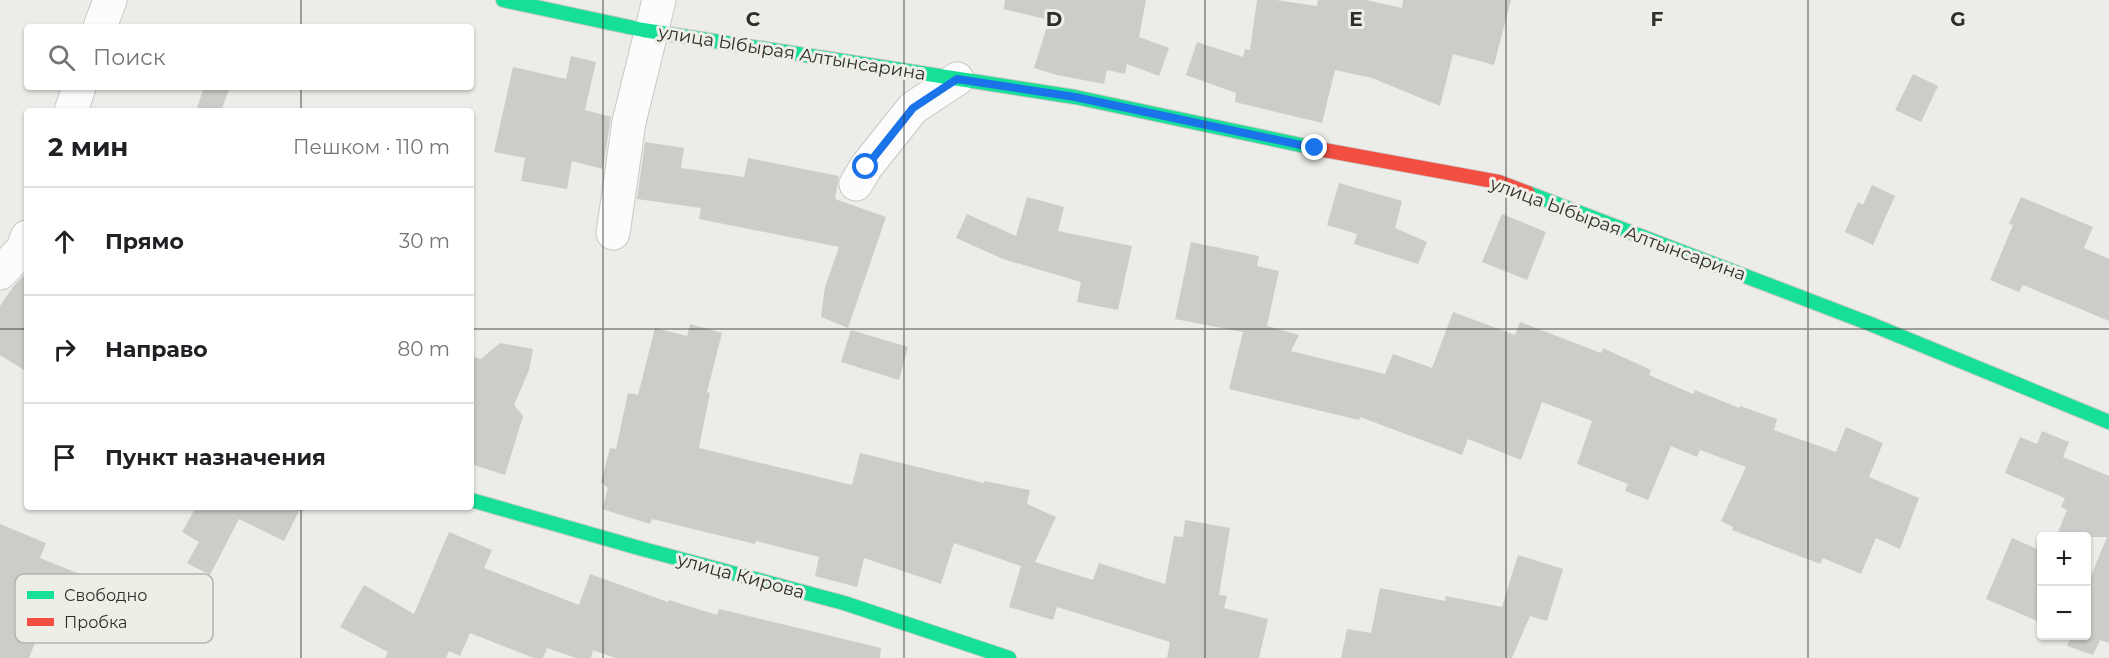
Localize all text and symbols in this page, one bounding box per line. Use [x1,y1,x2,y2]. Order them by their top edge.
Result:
text: C [746,7,761,31]
text: D [1046,7,1062,31]
text: E [1349,7,1363,31]
text: F [1651,7,1664,31]
text: G [1950,7,1966,31]
street label: улица Ыбырая Алтынсарина [656,21,927,85]
search box [24,24,474,90]
icon: search [45,41,78,74]
text: Поиск [93,44,165,71]
text: 2 мин [48,131,128,163]
route end [1301,134,1327,160]
text: Пешком · 110 m [293,135,450,159]
route start [852,153,878,179]
street label: улица Ыбырая Алтынсарина [1486,172,1749,286]
icon: ahead [48,225,81,258]
text: Прямо [105,228,184,255]
text: 30 m [399,229,450,253]
icon: right [48,333,81,366]
text: Направо [105,336,208,363]
text: 80 m [398,337,450,361]
icon: arrive [48,441,81,474]
text: Пункт назначения [105,444,326,471]
map controls [2037,532,2091,640]
button: + [2037,532,2091,586]
street label: улица Кирова [674,548,807,604]
legend [15,574,213,643]
text: Свободно [64,586,147,605]
button: − [2037,586,2091,640]
text: Пробка [64,613,127,632]

